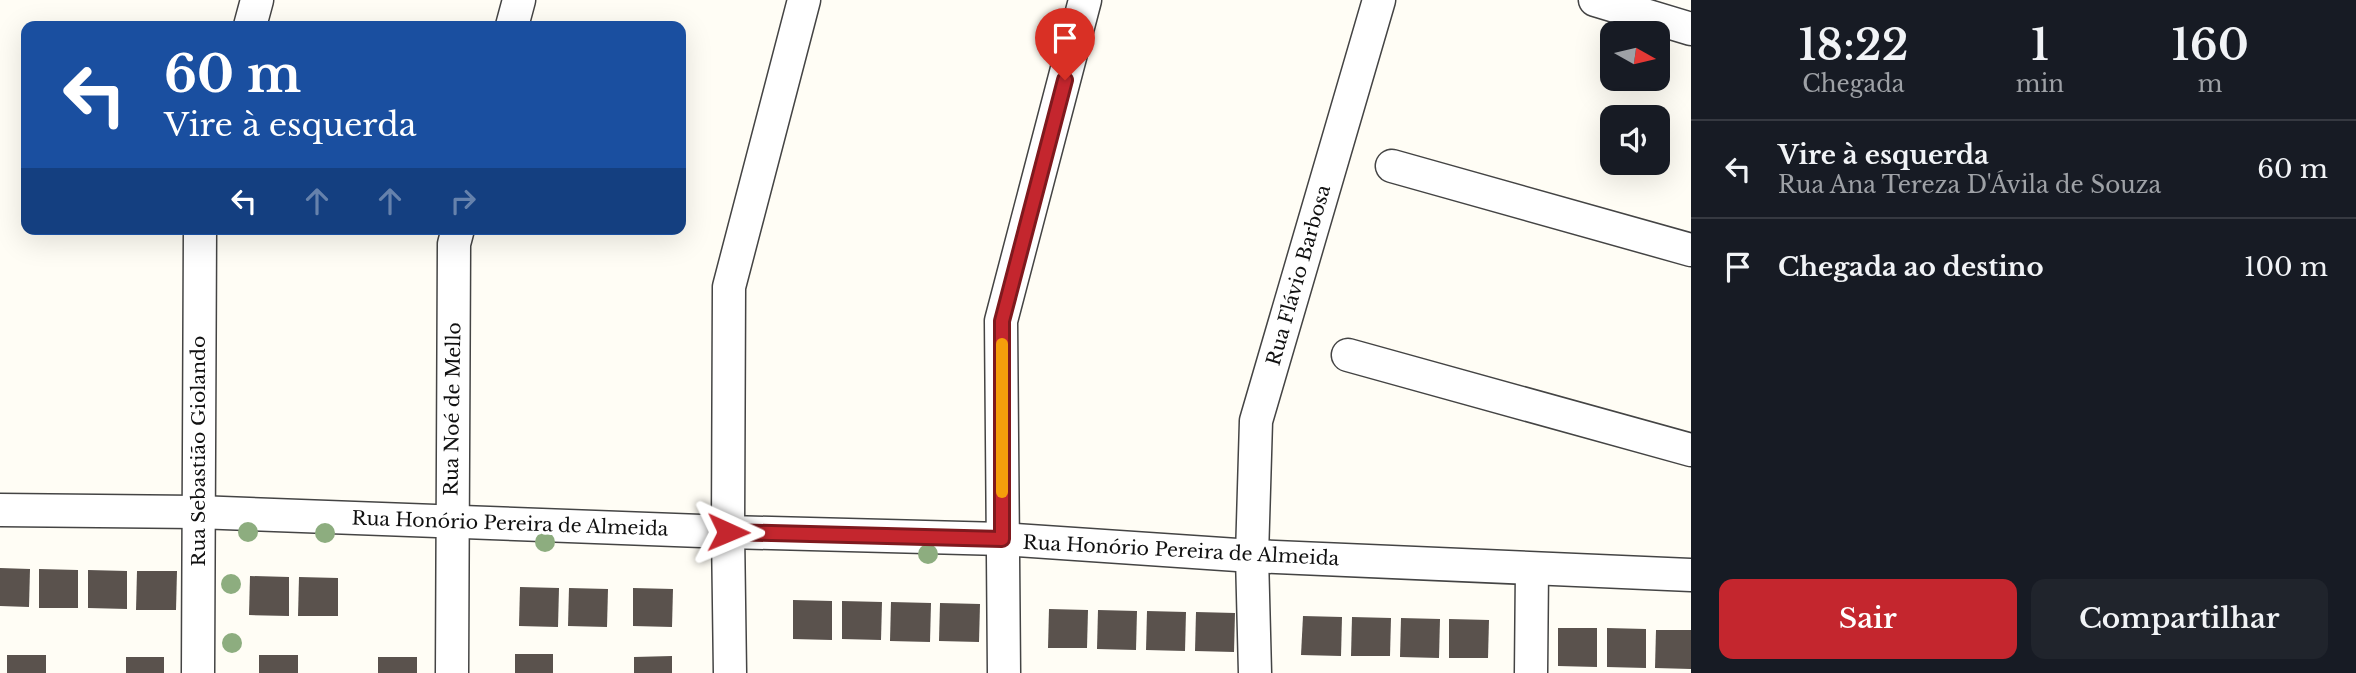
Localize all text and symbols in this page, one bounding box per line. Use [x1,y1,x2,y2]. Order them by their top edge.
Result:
pin [1035,8,1095,80]
icon: arrive [1046,19,1084,57]
text: 18:22 [1798,19,1909,71]
text: 1 [2031,19,2049,71]
text: 160 [2171,19,2249,71]
north arrow [1600,21,1670,91]
map controls [1600,21,1670,175]
text: 60 m [164,44,301,105]
icon: left [49,49,140,140]
text: Chegada [1802,70,1905,98]
text: min [2016,70,2064,98]
text: m [2198,70,2222,98]
text: Vire à esquerda [164,105,417,145]
button: sound [1600,105,1670,175]
text: Vire à esquerda [1778,139,1989,171]
icon: left [1719,150,1757,188]
text: 60 m [2257,153,2328,185]
text: Rua Ana Tereza D'Ávila de Souza [1778,171,2161,199]
icon: left [225,182,263,220]
icon: ahead [298,182,336,220]
icon: ahead [371,182,409,220]
icon: right [444,182,482,220]
street label: Rua Flávio Barbosa [1262,182,1335,368]
icon: arrive [1719,248,1757,286]
text: Chegada ao destino [1778,251,2044,283]
text: 100 m [2244,251,2328,283]
street label: Rua Noé de Mello [439,322,466,496]
street label: Rua Sebastião Giolando [187,336,210,566]
position arrow [691,495,765,569]
street label: Rua Honório Pereira de Almeida [351,506,669,541]
street label: Rua Honório Pereira de Almeida [1022,531,1340,570]
button: Sair [1719,579,2017,659]
button: Compartilhar [2031,579,2328,659]

